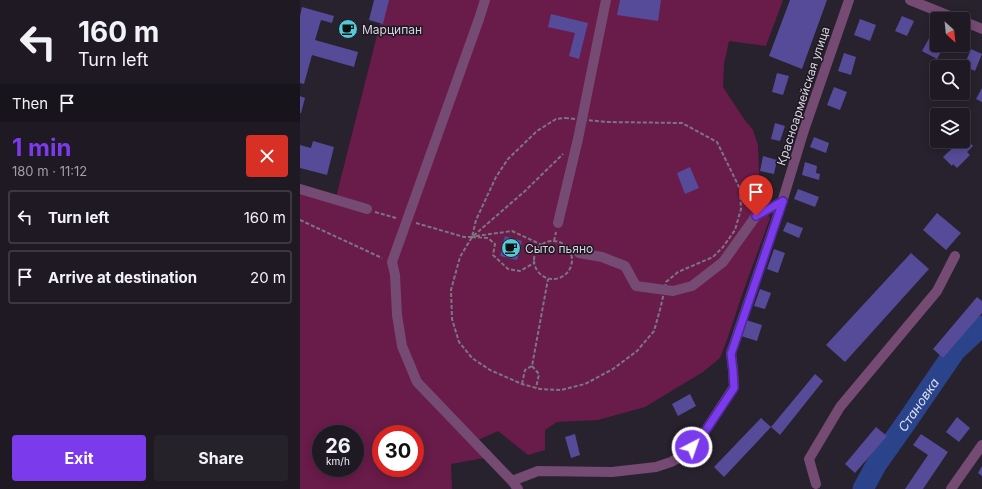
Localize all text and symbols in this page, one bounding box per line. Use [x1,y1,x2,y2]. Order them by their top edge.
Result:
north arrow [930,12,970,52]
map controls [930,12,970,148]
text: 160 m [78,15,159,49]
icon: left [12,16,64,68]
cafe icon: Марципан [337,18,359,40]
place label: Марципан [362,22,422,37]
street label: Красноармейская улица [773,25,833,167]
text: Turn left [78,49,148,70]
button: search [930,60,970,100]
icon: arrive [56,92,78,114]
text: Then [12,94,48,113]
button: layers [930,108,970,148]
text: 1 min [12,133,71,162]
button: close [246,135,288,177]
text: 180 m · 11:12 [12,163,87,179]
pin [739,175,773,216]
icon: arrive [745,181,767,203]
icon: left [14,206,36,228]
text: Turn left [48,208,109,227]
text: 160 m [244,208,286,227]
cafe icon: Сыто пьяно [500,237,522,259]
place label: Сыто пьяно [525,241,593,256]
icon: arrive [14,266,36,288]
text: Arrive at destination [48,268,197,287]
text: 20 m [250,268,286,287]
water label: Становка [894,375,942,435]
speed limit sign: 30 [372,425,424,477]
position arrow [671,426,713,468]
text: 26 [325,434,351,458]
button: Exit [12,435,146,481]
button: Share [154,435,288,481]
text: km/h [326,455,350,467]

